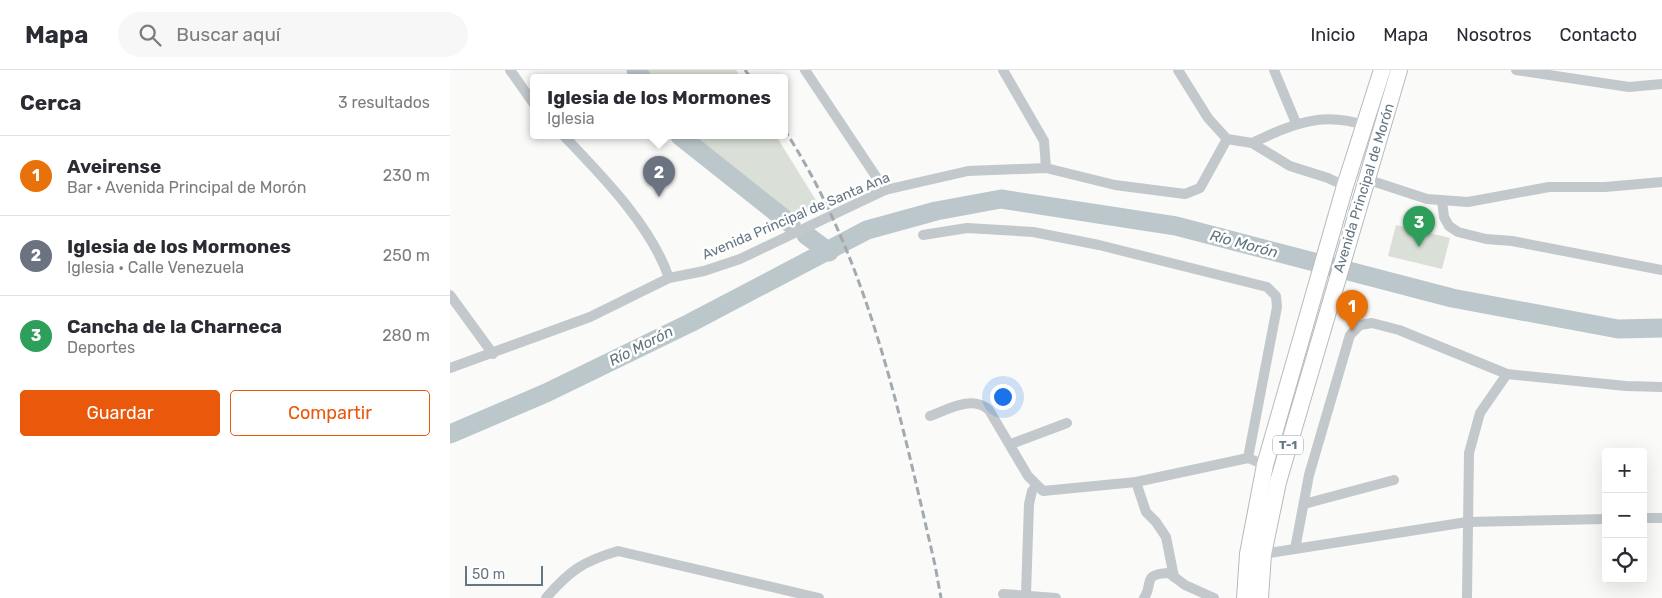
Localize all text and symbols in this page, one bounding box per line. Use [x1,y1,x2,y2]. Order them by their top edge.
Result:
search box [118,12,468,57]
text: Mapa [25,21,88,49]
icon: search [136,21,164,49]
text: Buscar aquí [176,23,280,46]
text: Inicio [1310,24,1355,46]
text: Mapa [1383,24,1428,46]
text: Nosotros [1456,24,1532,46]
text: Contacto [1560,24,1637,46]
popup [530,74,788,139]
text: Iglesia de los Mormones [547,86,771,109]
text: Cerca [20,90,81,115]
text: 3 resultados [338,93,430,112]
street label: Avenida Principal de Morón [1330,101,1398,275]
text: Iglesia [547,109,595,128]
text: Aveirense [67,155,161,178]
pin: 2 [643,156,675,197]
text: 1 [32,166,40,185]
text: 230 m [383,166,430,185]
street label: Avenida Principal de Santa Ana [700,169,892,263]
text: Bar · Avenida Principal de Morón [67,178,306,197]
pin: 3 [1403,206,1435,247]
water label: Río Morón [1208,226,1280,262]
text: Iglesia de los Mormones [67,235,291,258]
text: 2 [31,246,41,265]
text: 250 m [383,246,430,265]
text: Iglesia · Calle Venezuela [67,258,244,277]
pin: 1 [1336,290,1368,331]
text: Cancha de la Charneca [67,315,282,338]
water label: Río Morón [606,322,676,370]
text: 3 [31,326,41,345]
text: 280 m [382,326,430,345]
text: Deportes [67,338,135,357]
your location [990,384,1016,410]
button: Guardar [20,390,220,436]
button: Compartir [230,390,430,436]
road number: T-1 [1273,436,1303,454]
map controls [1602,448,1647,583]
button: + [1602,448,1647,493]
button: − [1602,493,1647,538]
button: locate [1602,538,1647,583]
scale bar [465,563,542,586]
text: 50 m [472,566,505,583]

